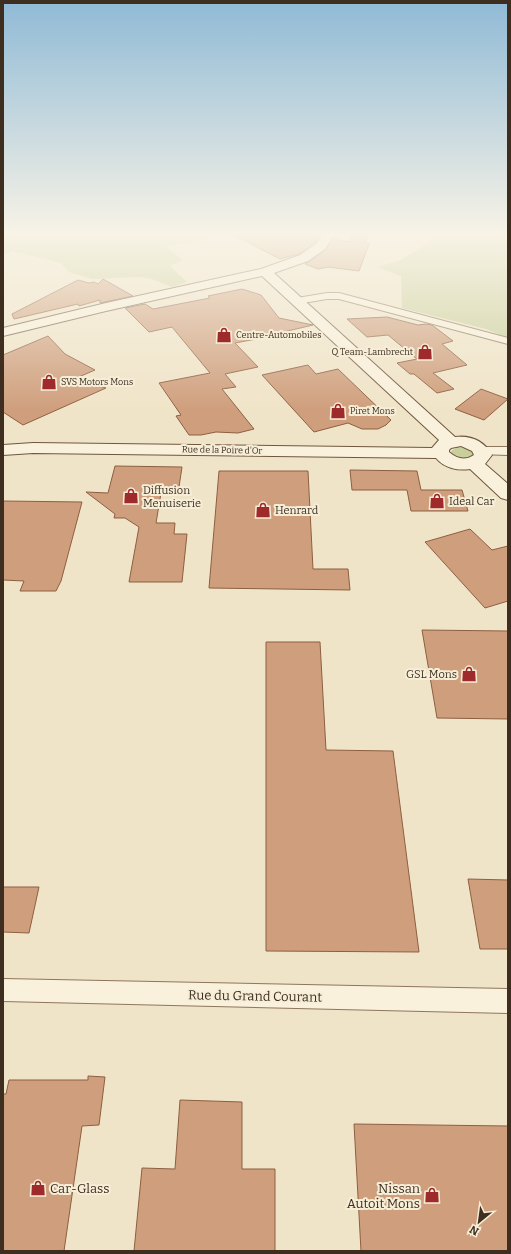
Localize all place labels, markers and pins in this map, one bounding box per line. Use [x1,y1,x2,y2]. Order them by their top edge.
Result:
shop icon: Centre-Automobiles [215,326,233,344]
place label: Centre-Automobiles [236,330,322,340]
shop icon: Q Team-Lambrecht [416,343,434,361]
place label: Q Team-Lambrecht [331,347,414,357]
shop icon: SVS Motors Mons [40,373,58,391]
place label: SVS Motors Mons [61,377,133,387]
shop icon: Piret Mons [329,402,347,420]
place label: Piret Mons [350,406,395,416]
place label: Diffusion Menuiserie [143,484,201,510]
shop icon: Diffusion Menuiserie [122,487,140,505]
shop icon: Ideal Car [428,492,446,510]
place label: Ideal Car [449,495,494,508]
shop icon: Henrard [254,501,272,519]
place label: Henrard [275,504,319,517]
shop icon: GSL Mons [460,665,478,683]
place label: GSL Mons [406,668,457,681]
shop icon: Car-Glass [29,1179,47,1197]
place label: Car-Glass [50,1181,109,1196]
place label: Nissan Autoit Mons [347,1181,421,1211]
shop icon: Nissan Autoit Mons [423,1186,441,1204]

